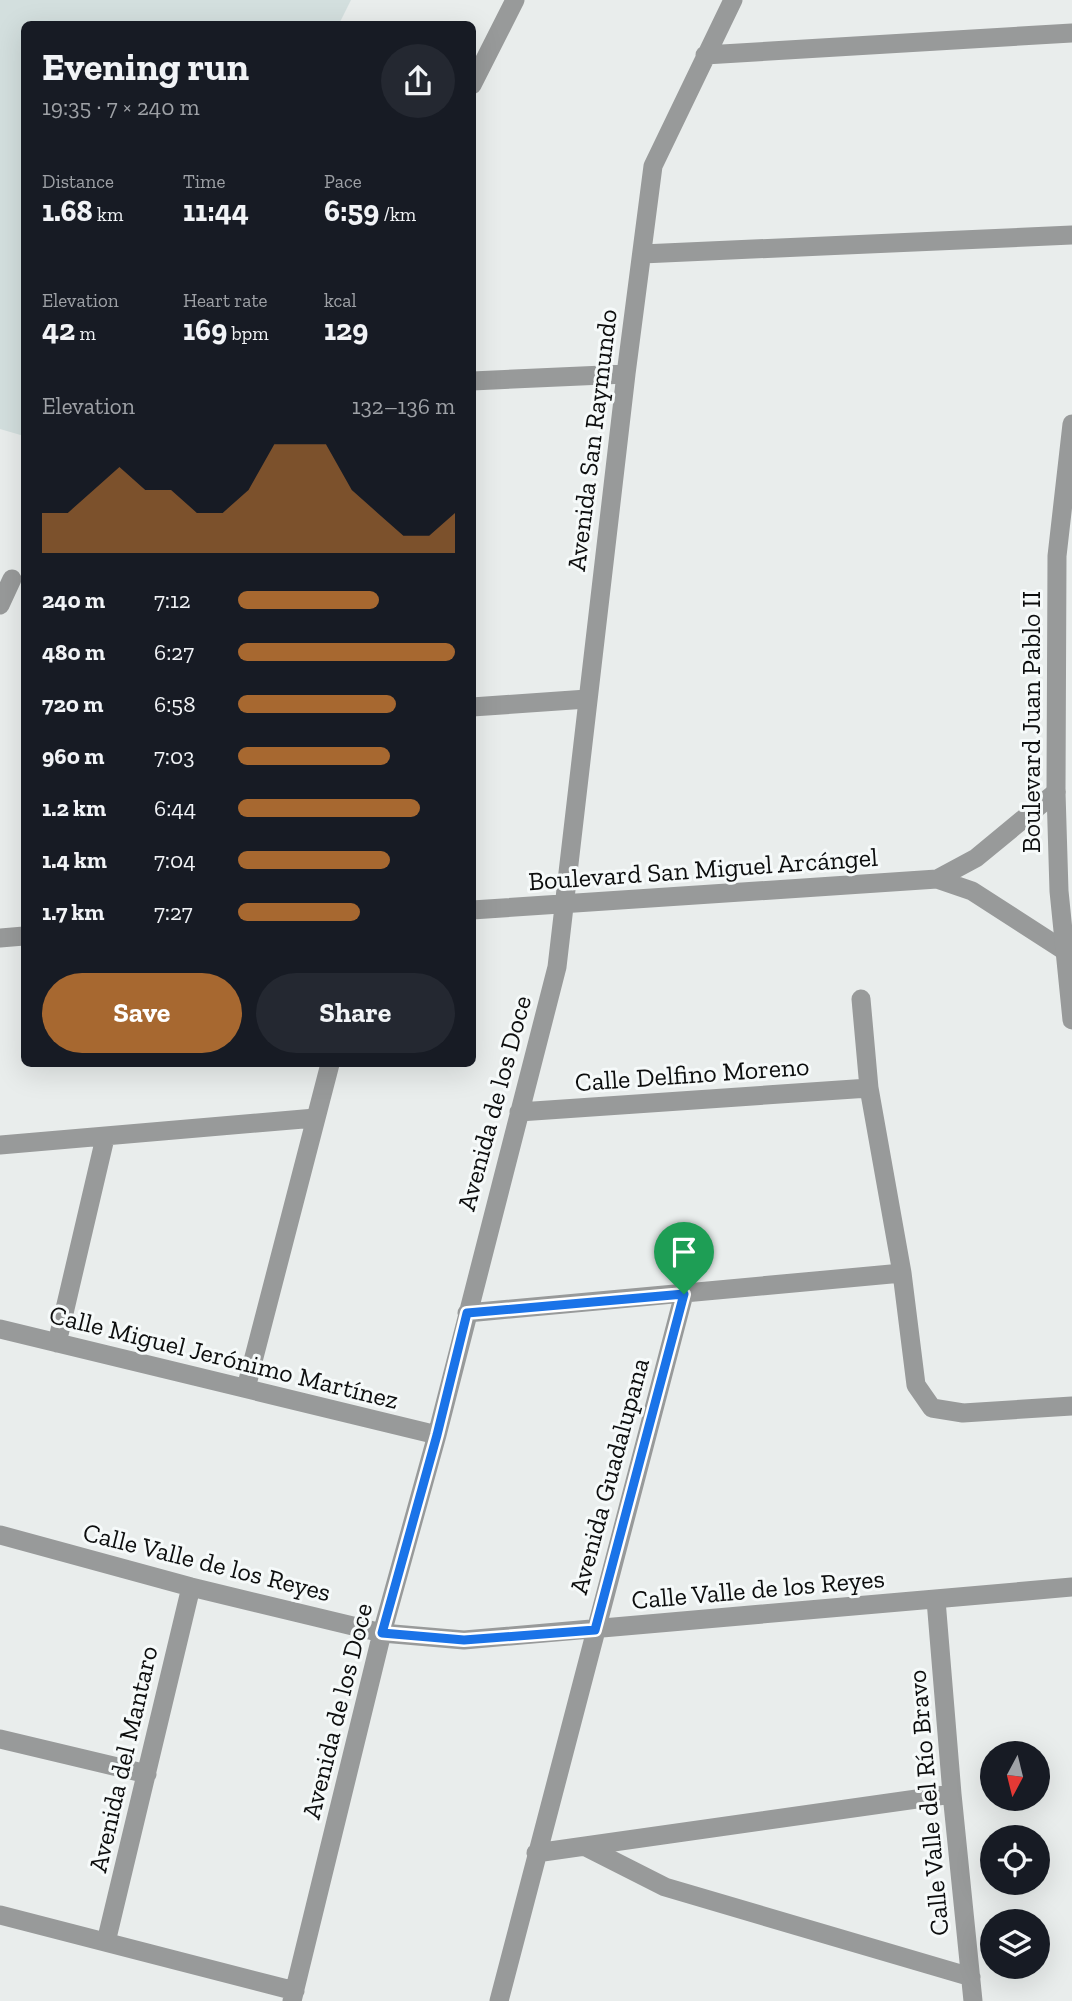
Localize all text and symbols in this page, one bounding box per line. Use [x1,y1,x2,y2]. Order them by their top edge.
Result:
text: Evening run [42,44,249,90]
button: share [381,44,455,118]
text: 19:35 · 7 × 240 m [42,93,199,121]
text: Distance [42,170,114,193]
text: Time [183,170,225,193]
text: Pace [324,170,362,193]
text: 1.68 [42,193,93,229]
text: 11:44 [183,193,249,229]
text: 6:59 [324,193,379,229]
text: km [93,203,123,226]
text: /km [379,203,416,226]
text: Elevation [42,289,119,312]
text: Heart rate [183,289,268,312]
text: kcal [324,289,357,312]
street label: Avenida San Raymundo [560,307,624,573]
text: 42 [42,312,75,348]
text: 169 [183,312,227,348]
text: 129 [324,312,368,348]
text: m [75,322,96,345]
text: bpm [227,322,269,345]
text: Elevation [42,392,135,420]
text: 132–136 m [352,392,455,420]
text: 240 m [42,586,105,614]
text: 7:12 [154,586,191,614]
street label: Boulevard Juan Pablo II [1015,591,1047,853]
text: 480 m [42,638,105,666]
text: 6:27 [154,638,194,666]
text: 720 m [42,690,103,718]
text: 6:58 [154,690,196,718]
text: 960 m [42,742,104,770]
text: 7:03 [154,742,194,770]
text: 1.2 km [42,794,106,822]
text: 6:44 [154,794,196,822]
street label: Boulevard San Miguel Arcángel [527,841,879,897]
text: 1.4 km [42,846,107,874]
text: 7:04 [154,846,196,874]
text: 1.7 km [42,898,104,926]
text: 7:27 [154,898,193,926]
button: Save [42,973,242,1053]
button: Share [256,973,455,1053]
street label: Avenida de los Doce [450,992,538,1214]
street label: Calle Delfino Moreno [574,1050,810,1098]
pin [654,1222,714,1294]
icon: arrive [665,1233,703,1271]
street label: Calle Miguel Jerónimo Martínez [46,1298,402,1416]
street label: Avenida Guadalupana [562,1354,656,1598]
street label: Calle Valle de los Reyes [80,1516,334,1608]
street label: Calle Valle de los Reyes [630,1562,886,1616]
street label: Avenida de los Doce [295,1600,379,1822]
street label: Avenida del Mantaro [81,1643,165,1875]
street label: Calle Valle del Río Bravo [900,1669,956,1937]
north arrow [980,1741,1050,1811]
map controls [980,1741,1050,1979]
button: locate [980,1825,1050,1895]
button: layers [980,1909,1050,1979]

